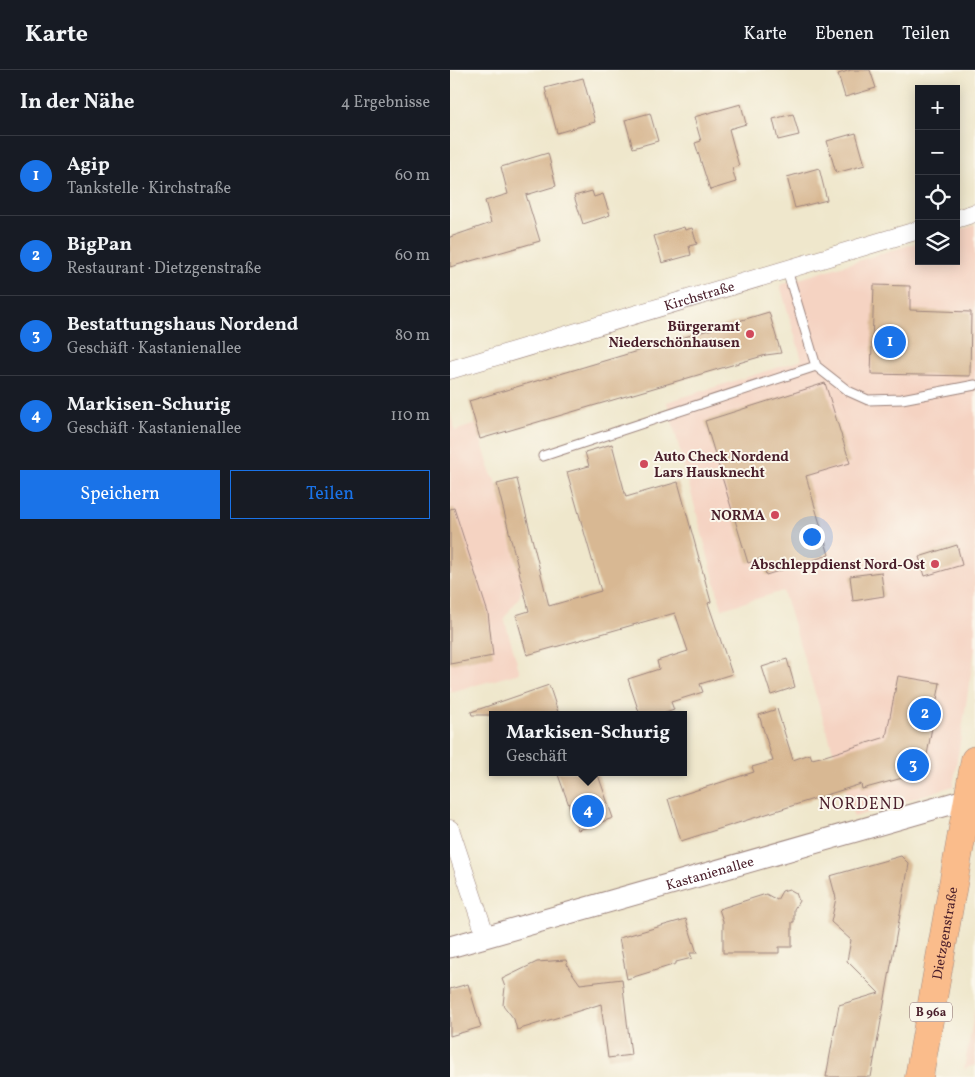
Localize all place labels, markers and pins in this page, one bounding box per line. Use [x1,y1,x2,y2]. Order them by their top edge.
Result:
place label: Bürgeramt Niederschönhausen [609,318,740,353]
pin: 1 [874,323,906,361]
marker: Bürgeramt Niederschönhausen [744,328,756,340]
place label: Auto Check Nordend Lars Hausknecht [654,448,789,483]
marker: Auto Check Nordend Lars Hausknecht [638,458,650,470]
place label: NORMA [711,507,765,526]
marker: NORMA [769,509,781,521]
place label: Abschleppdienst Nord-Ost [750,556,925,575]
marker: Abschleppdienst Nord-Ost [929,558,941,570]
pin: 2 [909,695,941,733]
pin: 3 [897,746,929,784]
pin: 4 [572,792,604,830]

